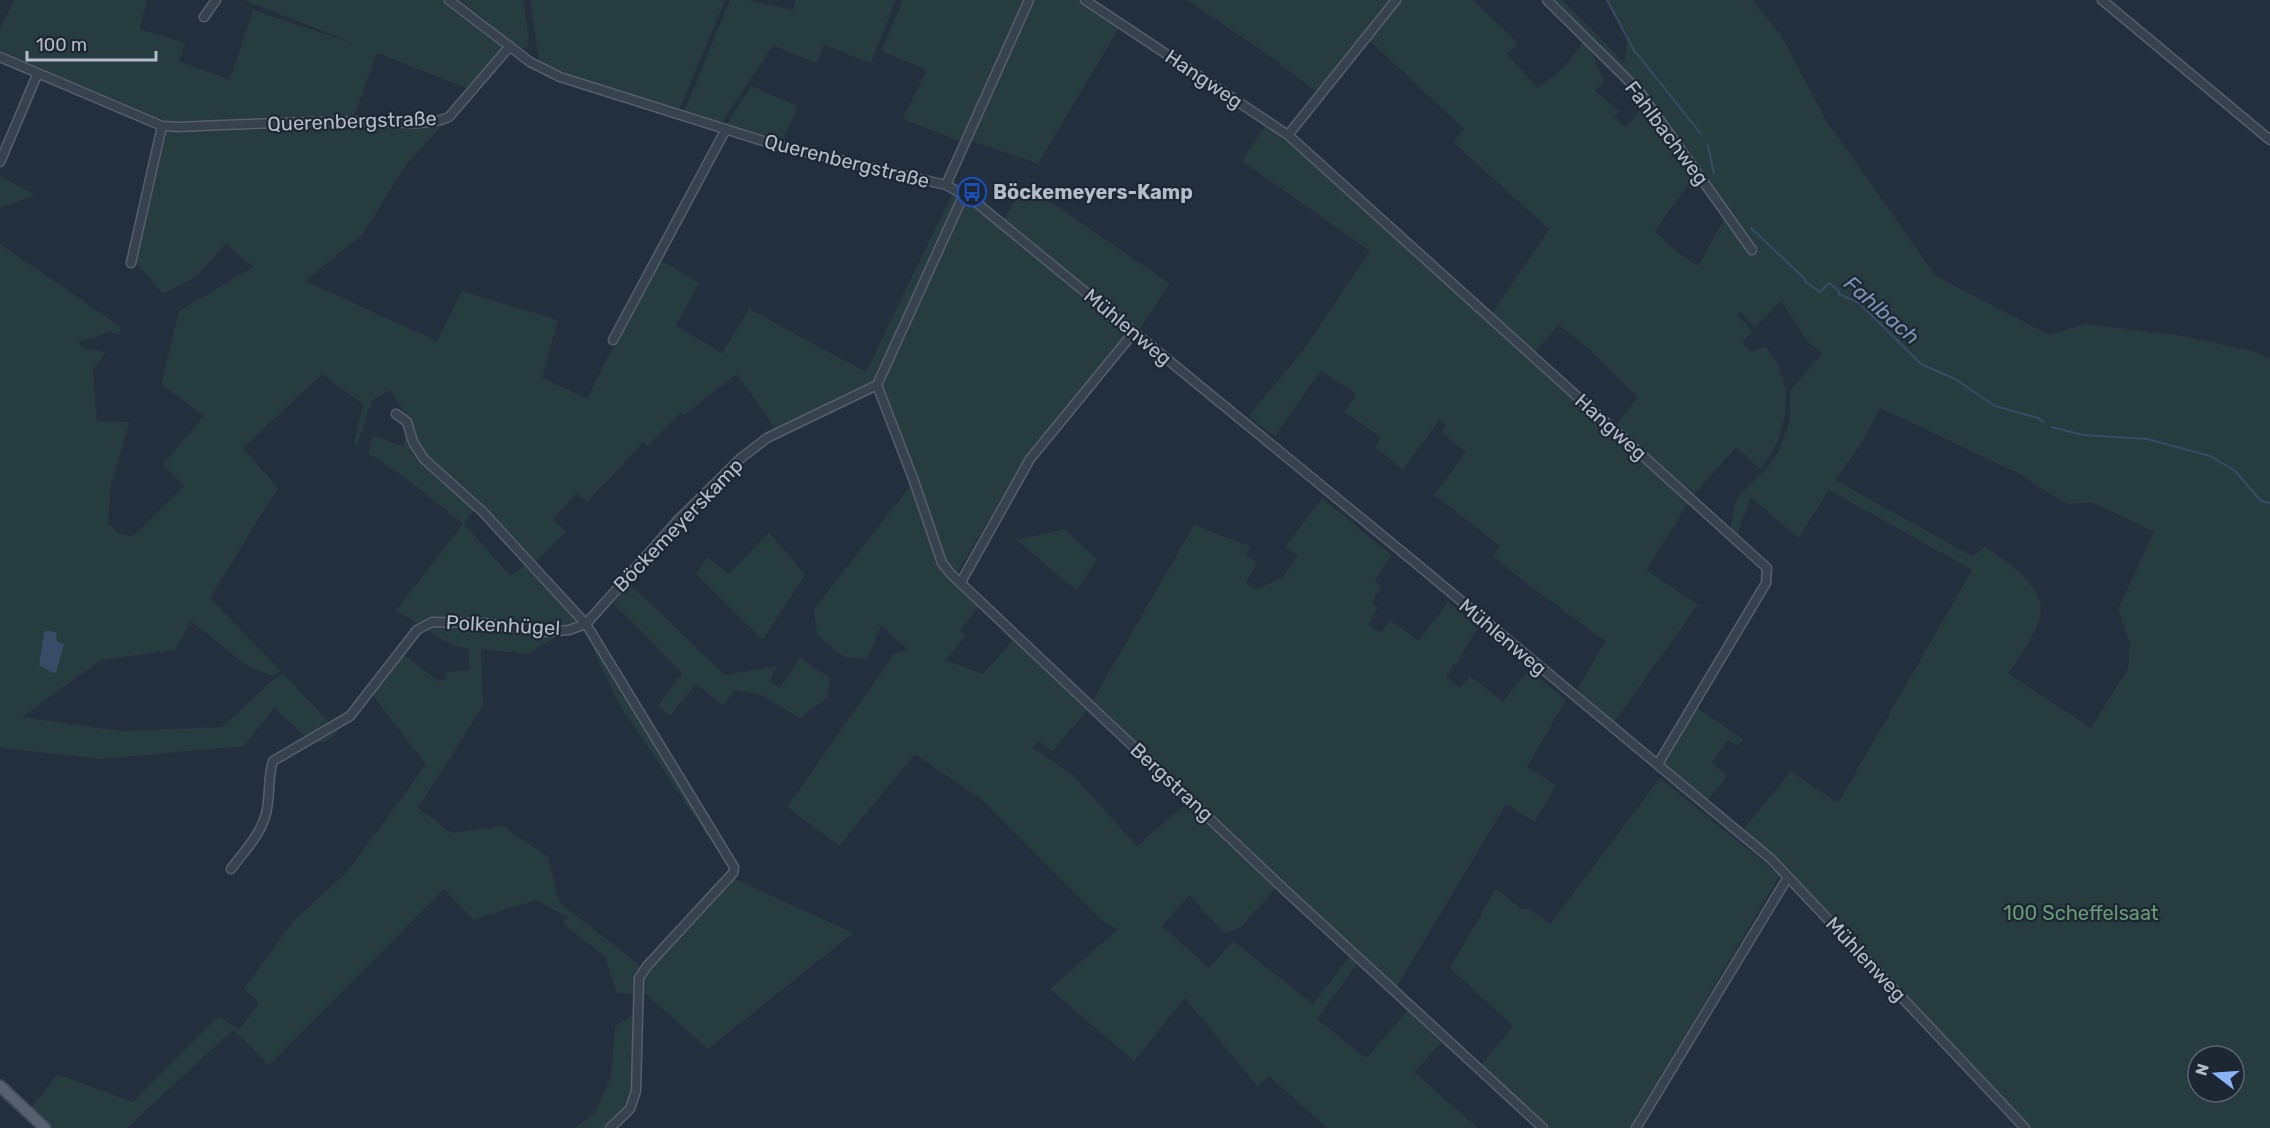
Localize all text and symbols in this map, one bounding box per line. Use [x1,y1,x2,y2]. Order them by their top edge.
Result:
scale bar [27,24,156,62]
text: 100 m [36,34,87,56]
street label: Hangweg [1161,44,1247,114]
street label: Fahlbachweg [1620,76,1714,190]
street label: Querenbergstraße [267,106,437,136]
street label: Querenbergstraße [762,129,932,193]
bus stop icon: Böckemeyers-Kamp [956,176,988,208]
place label: Böckemeyers-Kamp [993,180,1193,204]
water label: Fahlbach [1839,270,1925,350]
street label: Mühlenweg [1079,283,1177,371]
street label: Hangweg [1570,389,1652,465]
street label: Böckemeyerskamp [608,453,748,597]
street label: Mühlenweg [1454,593,1552,681]
street label: Polkenhügel [445,610,561,640]
street label: Bergstrang [1126,738,1218,826]
park label: 100 Scheffelsaat [2003,901,2159,925]
street label: Mühlenweg [1821,912,1911,1006]
north arrow [2186,1044,2246,1104]
text: N [2191,1061,2213,1078]

